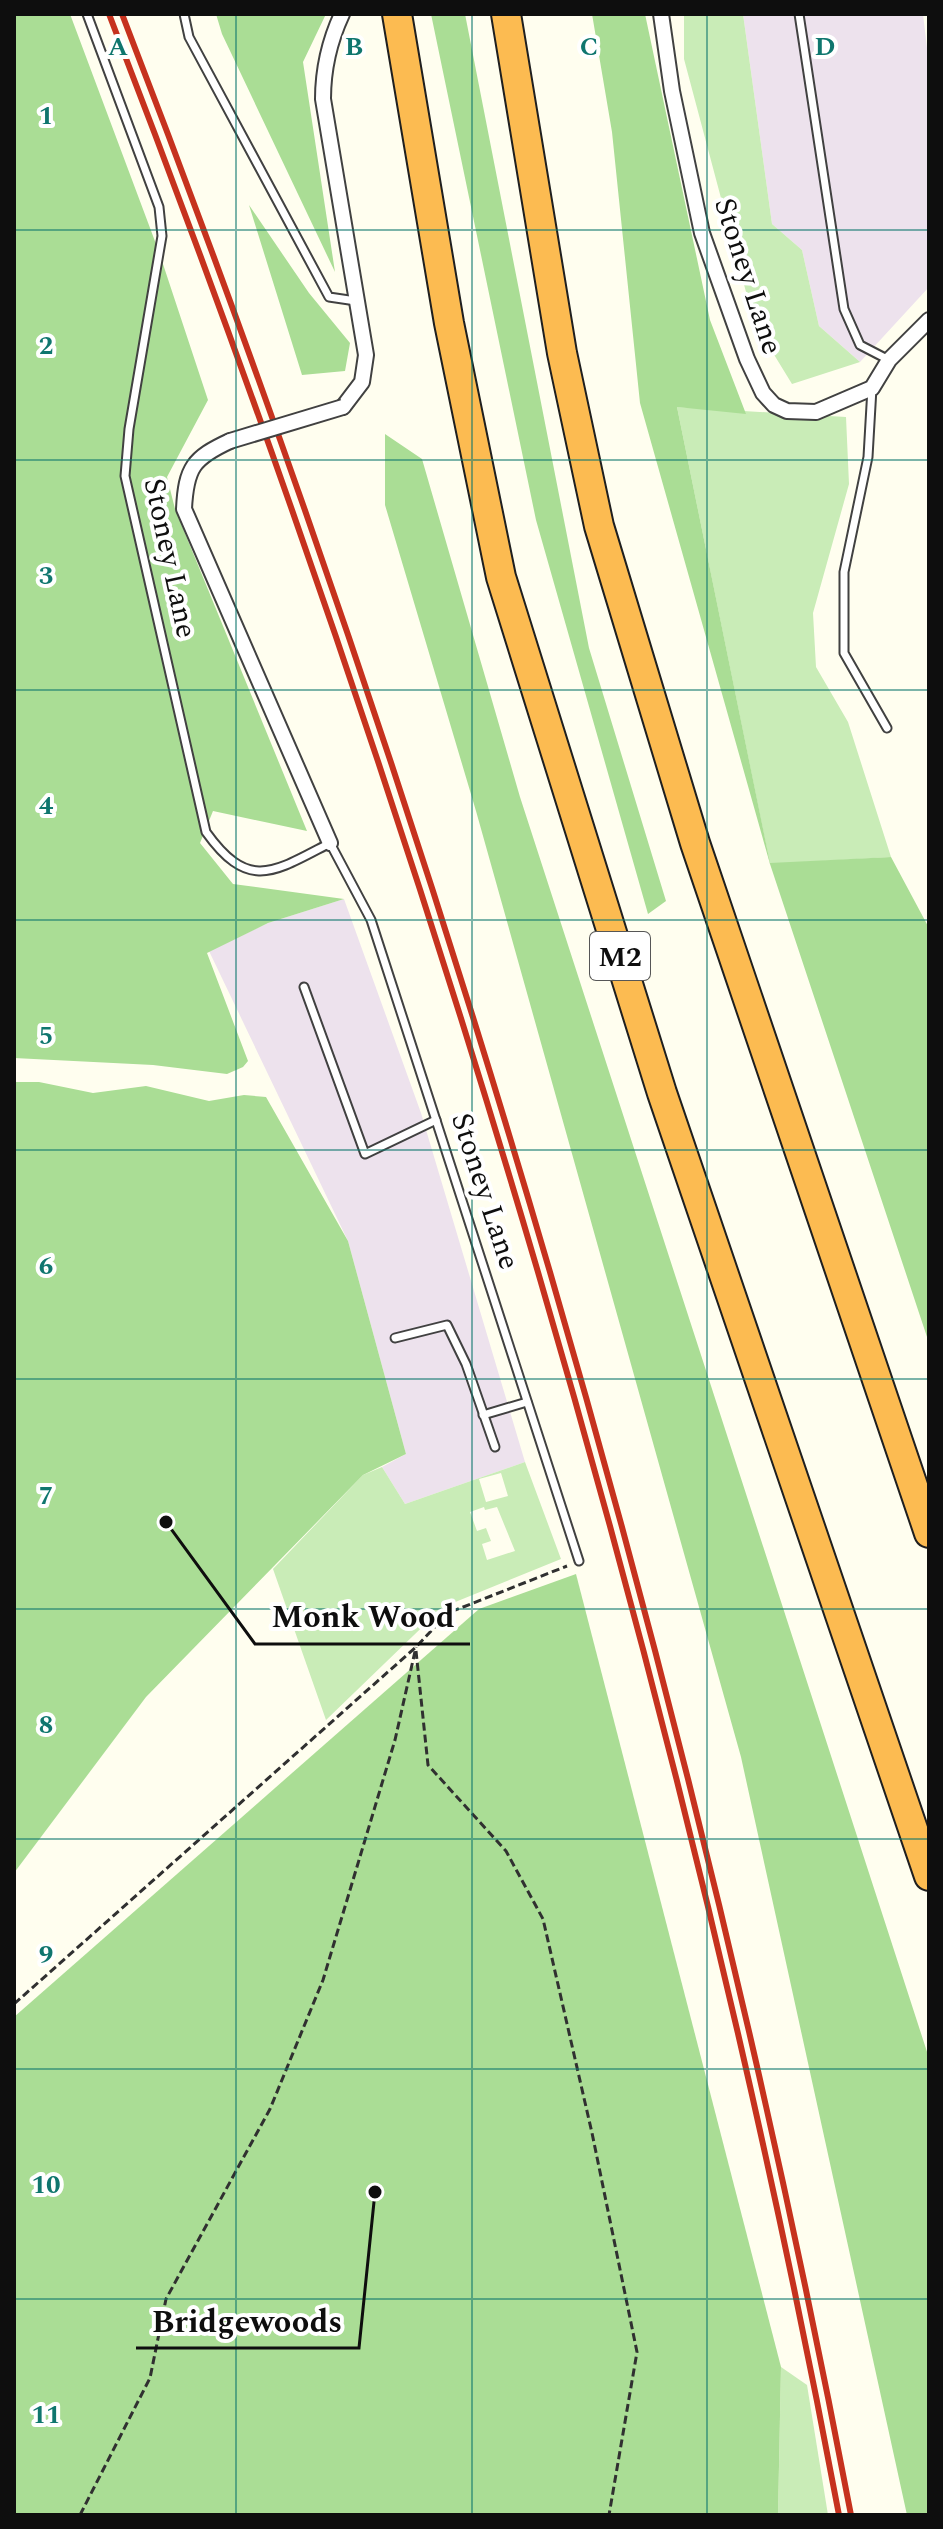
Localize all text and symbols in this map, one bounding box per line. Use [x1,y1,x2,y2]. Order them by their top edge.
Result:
text: A [108,27,128,67]
text: B [345,27,363,67]
text: C [580,27,598,67]
text: D [815,27,835,67]
text: 1 [39,96,53,136]
street label: Stoney Lane [701,192,795,361]
text: 2 [39,326,53,366]
street label: Stoney Lane [131,474,209,642]
text: 3 [39,556,53,596]
text: 4 [39,786,54,826]
road number: M2 [590,932,650,980]
text: 5 [39,1016,53,1056]
street label: Stoney Lane [438,1107,532,1276]
text: 6 [39,1246,53,1286]
text: 7 [39,1476,53,1516]
callout: Monk Wood [255,1588,470,1644]
text: Monk Wood [271,1593,455,1642]
text: 8 [39,1705,53,1745]
text: 9 [39,1935,53,1975]
text: 10 [31,2165,61,2205]
callout: Bridgewoods [136,2292,359,2348]
text: Bridgewoods [152,2298,342,2347]
text: 11 [31,2395,61,2435]

